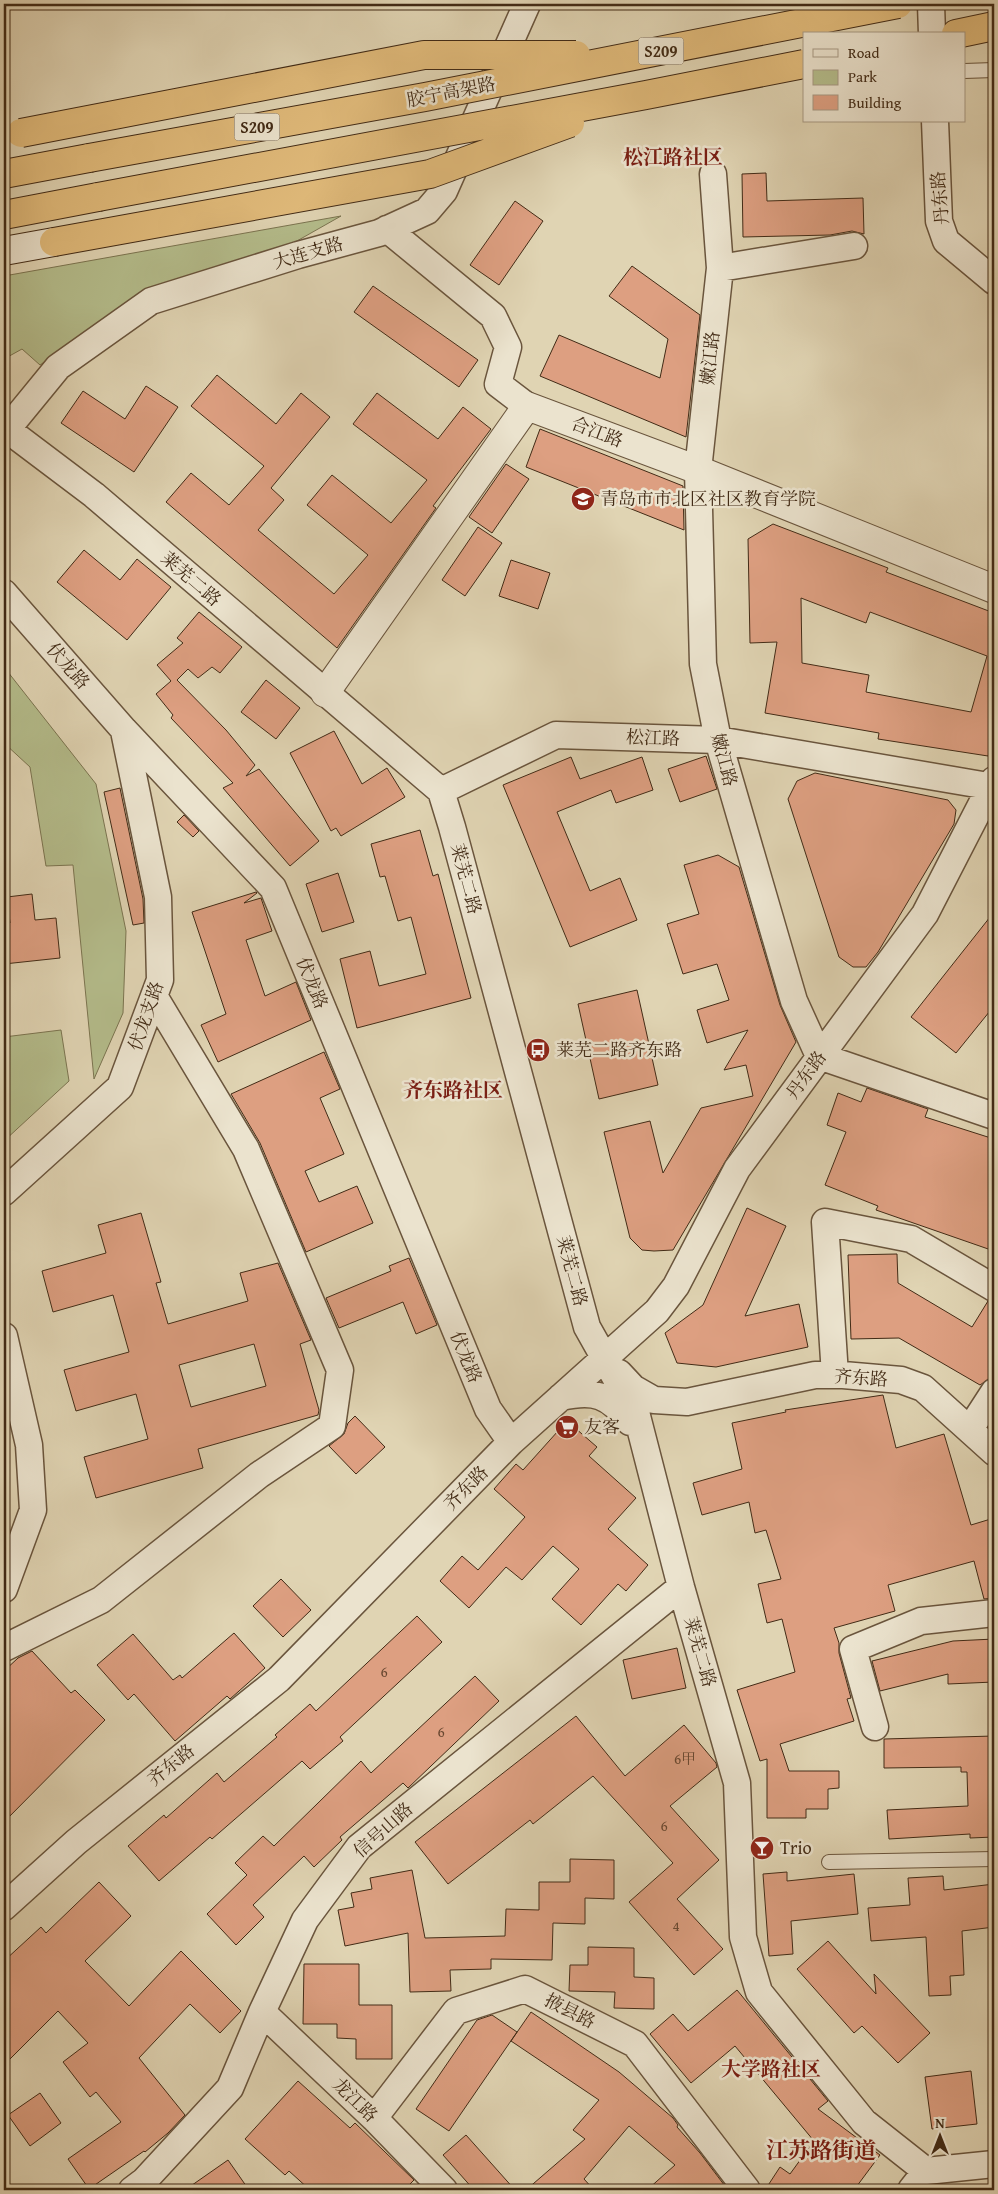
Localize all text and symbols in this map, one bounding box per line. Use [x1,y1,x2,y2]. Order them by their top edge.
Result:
legend [803,32,966,122]
road number: S209 [638,37,684,64]
text: Road [848,42,879,63]
text: Park [848,66,877,87]
street label: 胶宁高架路 [404,70,498,113]
text: Building [848,92,902,113]
road number: S209 [234,114,280,140]
district label: 松江路社区 [623,142,723,171]
street label: 丹东路 [924,170,955,226]
street label: 大连支路 [270,230,346,275]
street label: 嫩江路 [693,330,726,386]
street label: 合江路 [567,409,627,454]
place label: 青岛市市北区社区教育学院 [600,485,816,512]
school or university icon: 青岛市市北区社区教育学院 [570,486,596,512]
street label: 莱芜二路 [155,545,227,612]
street label: 伏龙路 [40,636,96,695]
street label: 松江路 [626,723,680,752]
street label: 嫩江路 [704,730,745,789]
street label: 莱芜二路 [444,841,489,917]
street label: 伏龙路 [290,953,335,1013]
street label: 伏龙支路 [121,977,170,1054]
place label: 莱芜二路齐东路 [556,1036,682,1063]
bus stop icon: 莱芜二路齐东路 [525,1037,551,1063]
street label: 丹东路 [779,1045,832,1104]
district label: 齐东路社区 [403,1075,503,1104]
street label: 莱芜二路 [550,1233,595,1309]
street label: 伏龙路 [444,1327,489,1387]
street label: 齐东路 [833,1362,889,1393]
place label: 友客 [584,1413,620,1440]
supermarket icon: 友客 [554,1414,580,1440]
street label: 齐东路 [437,1459,494,1516]
street label: 莱芜二路 [678,1614,723,1690]
house number: 6 [380,1661,388,1682]
house number: 6 [437,1721,445,1742]
street label: 齐东路 [141,1737,200,1792]
house number: 6甲 [674,1748,696,1769]
street label: 信号山路 [347,1796,418,1864]
house number: 6 [660,1815,668,1836]
place label: Trio [780,1834,812,1861]
bar icon: Trio [749,1835,775,1861]
house number: 4 [672,1915,680,1936]
street label: 掖县路 [540,1986,600,2035]
district label: 大学路社区 [721,2054,821,2083]
street label: 龙江路 [327,2071,384,2128]
north arrow [916,2112,966,2162]
text: N [935,2113,945,2133]
district label: 江苏路街道 [766,2134,876,2166]

